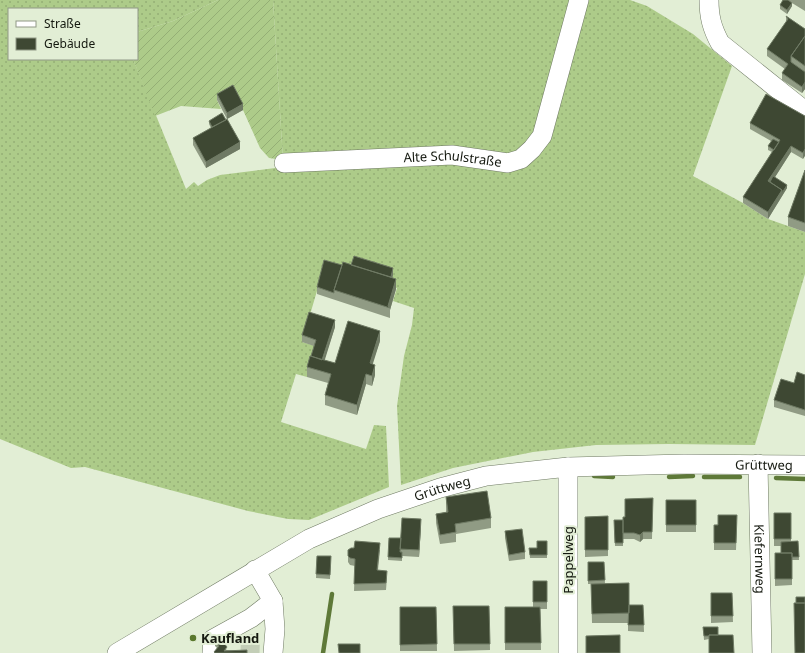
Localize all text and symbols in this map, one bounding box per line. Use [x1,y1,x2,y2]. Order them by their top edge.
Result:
legend [8,8,138,60]
text: Straße [44,15,81,32]
text: Gebäude [44,35,95,52]
street label: Alte Schulstraße [403,146,503,171]
street label: Grüttweg [735,455,793,474]
street label: Grüttweg [412,471,472,505]
street label: Kiefernweg [750,524,770,594]
street label: Pappelweg [559,526,577,594]
place label: Kaufland [201,629,259,647]
marker: Kaufland [188,633,198,643]

